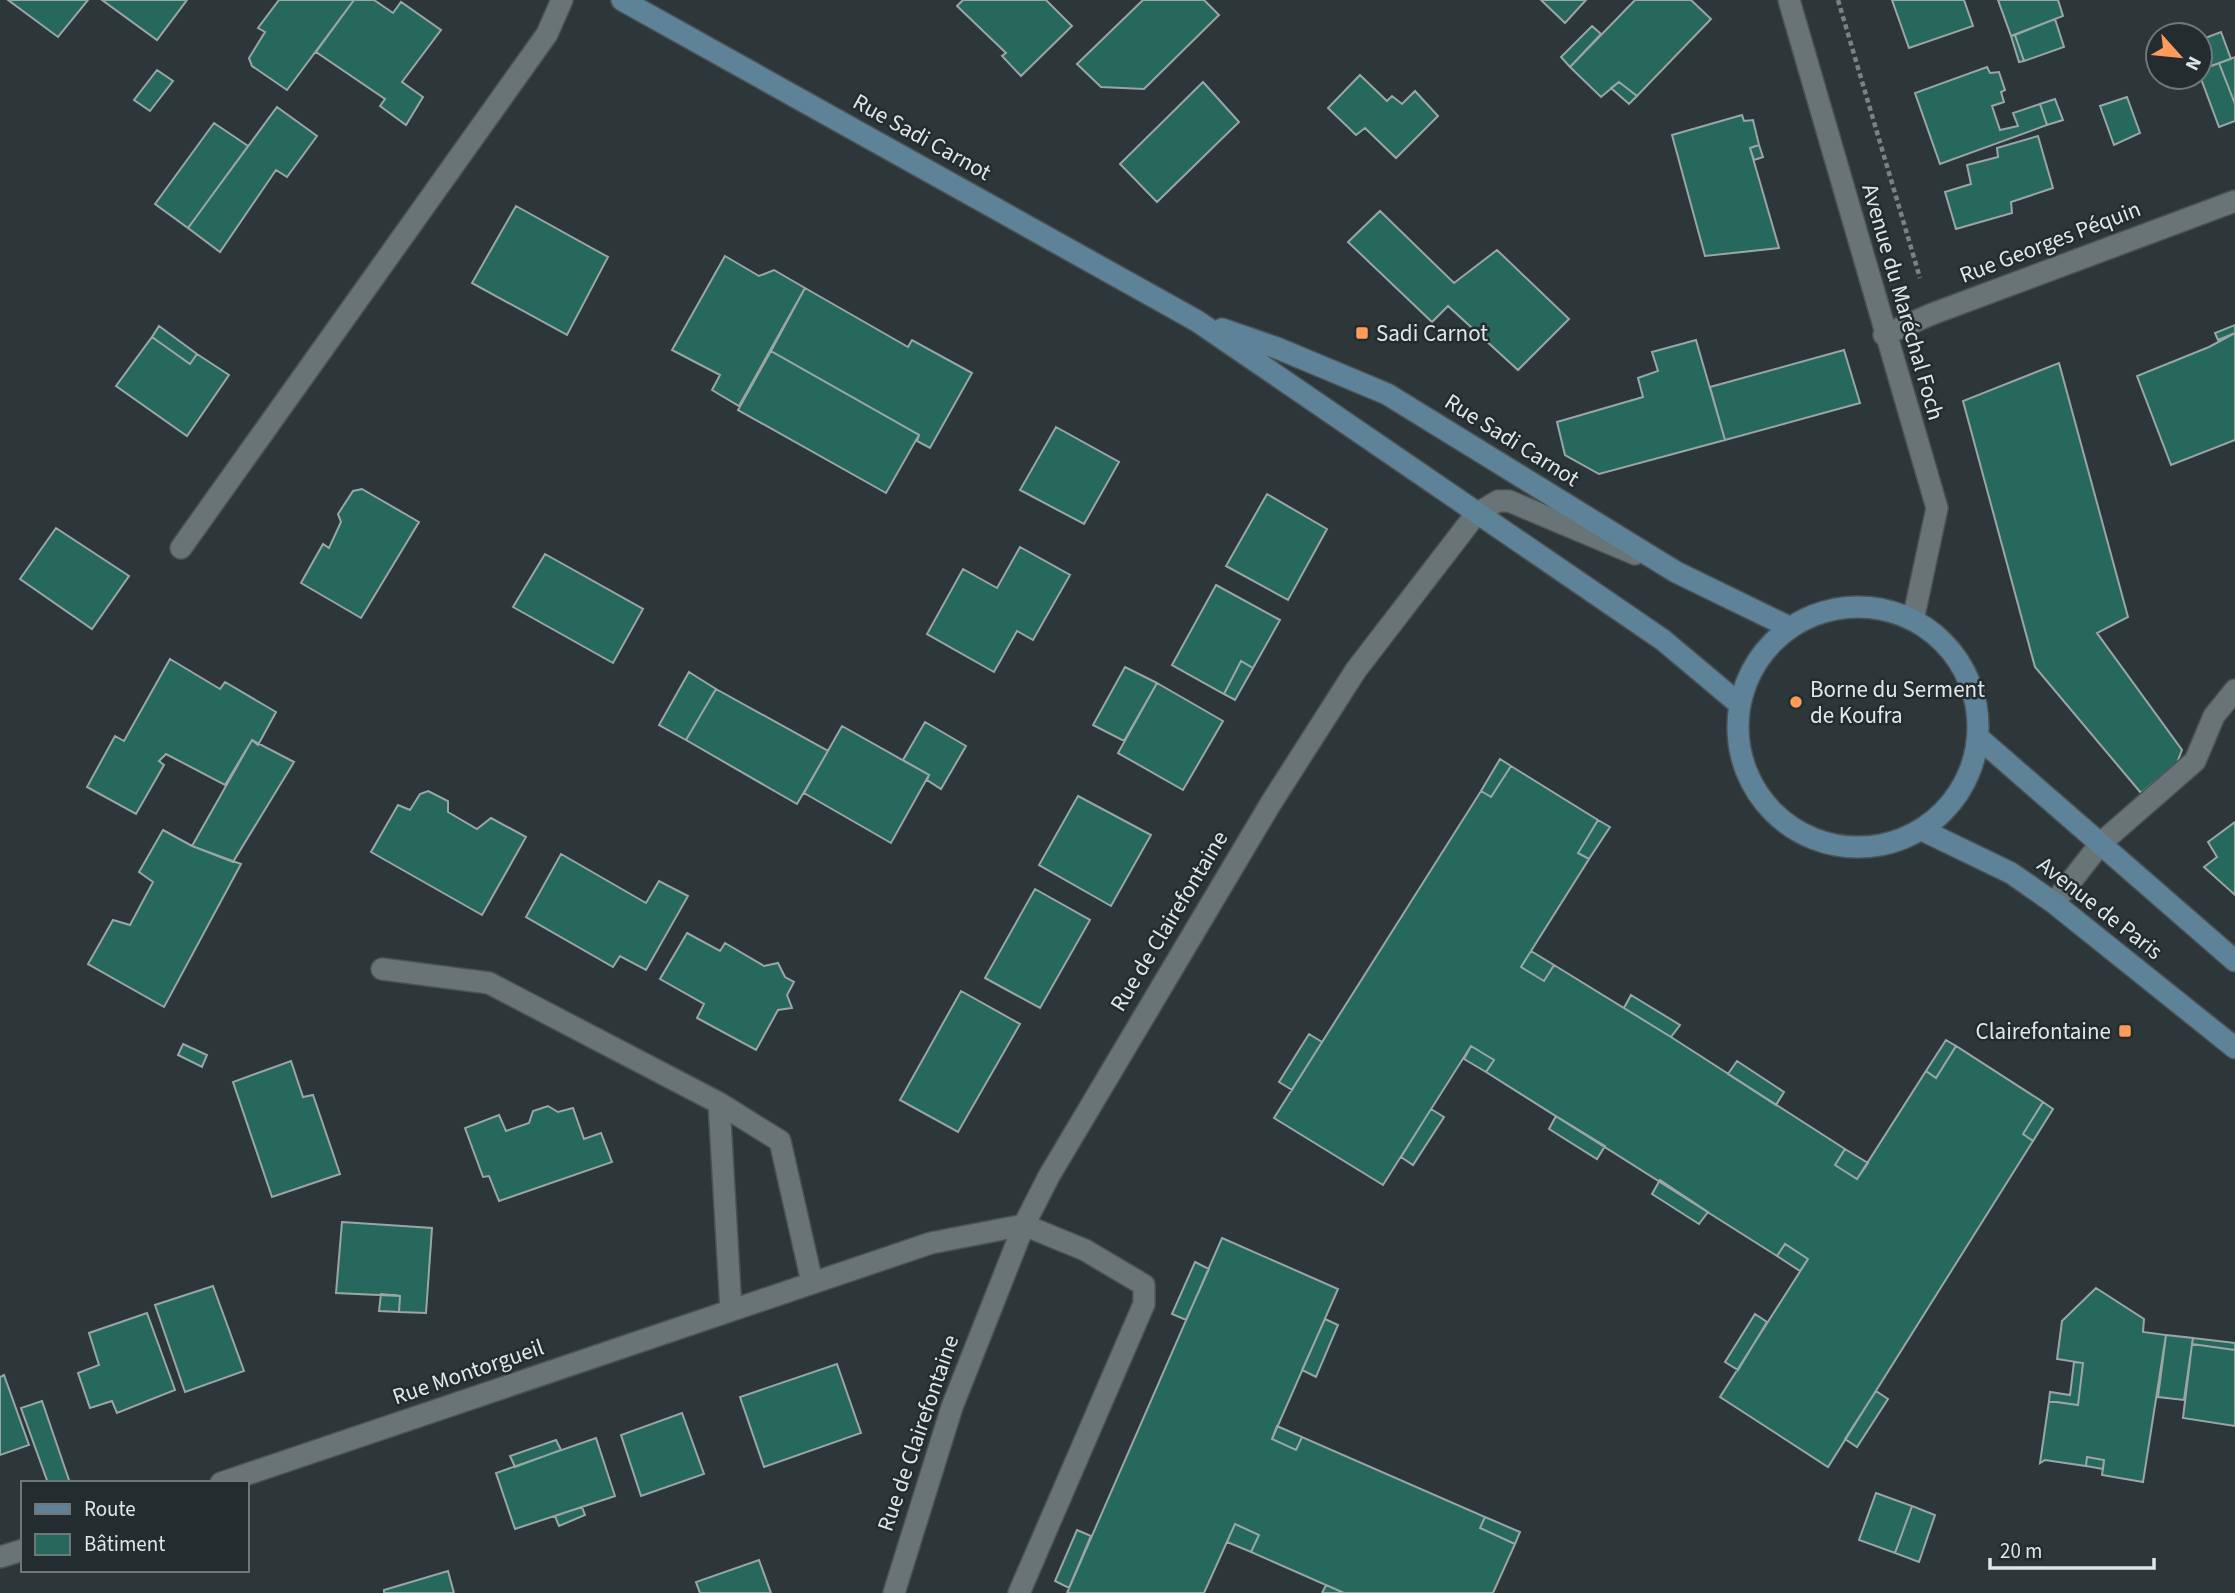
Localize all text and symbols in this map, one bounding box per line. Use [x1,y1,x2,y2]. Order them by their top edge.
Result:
north arrow [2144,21,2214,91]
text: N [2178,51,2208,75]
street label: Rue Sadi Carnot [847,85,997,189]
street label: Avenue du Maréchal Foch [1853,180,1953,424]
street label: Rue Georges Péquin [1955,192,2145,292]
place label: Sadi Carnot [1376,317,1488,350]
marker: Sadi Carnot [1354,325,1370,341]
street label: Rue Sadi Carnot [1438,385,1586,495]
place label: Borne du Serment de Koufra [1810,673,1985,732]
marker: Borne du Serment de Koufra [1788,694,1804,710]
street label: Rue de Clairefontaine [1102,824,1236,1018]
street label: Avenue de Paris [2030,848,2170,968]
place label: Clairefontaine [1976,1015,2111,1048]
marker: Clairefontaine [2117,1023,2133,1039]
street label: Rue de Clairefontaine [869,1330,967,1536]
street label: Rue Montorgueil [388,1331,548,1413]
legend [21,1481,248,1572]
text: Route [84,1494,136,1524]
scale bar [1990,1526,2154,1570]
text: Bâtiment [84,1529,165,1559]
text: 20 m [2000,1536,2042,1566]

